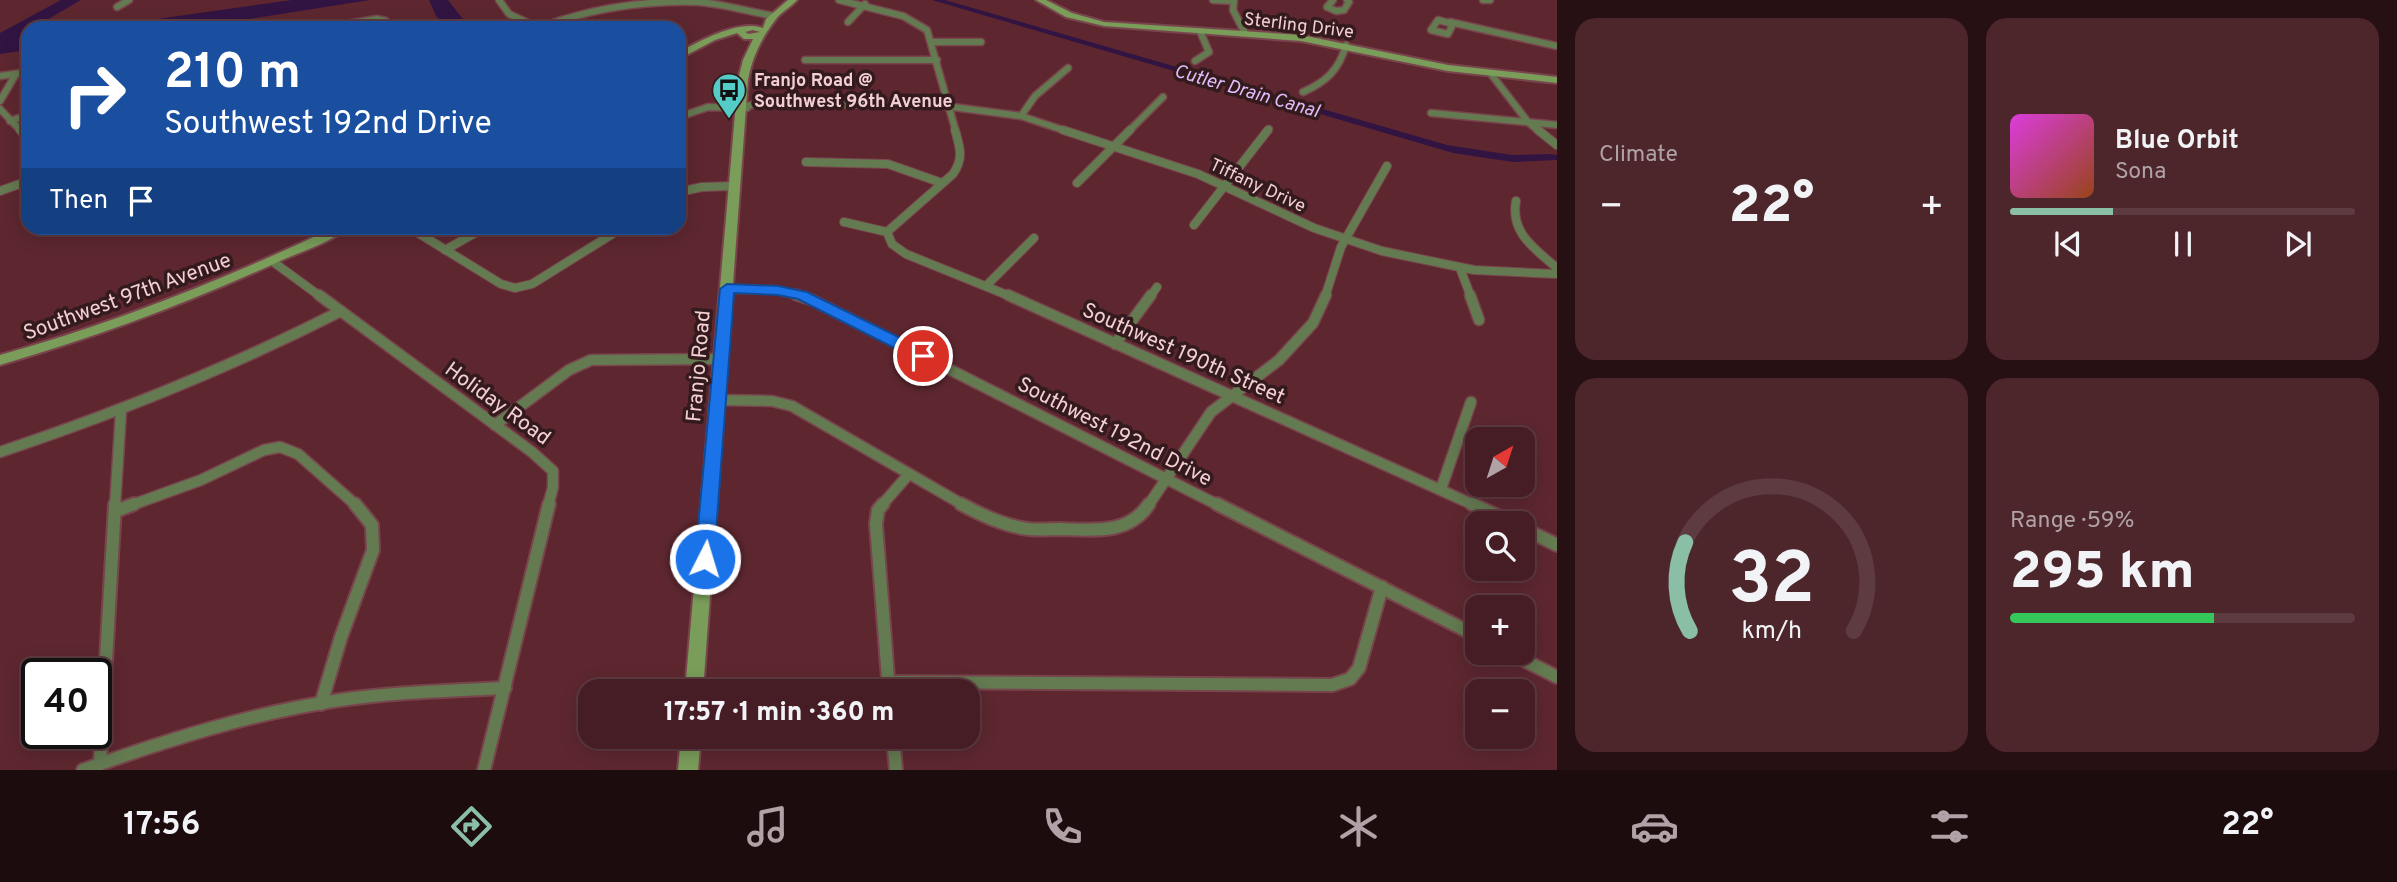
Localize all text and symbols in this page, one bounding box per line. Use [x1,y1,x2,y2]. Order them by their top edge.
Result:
street label: Sterling Drive [1242,8,1355,45]
text: 210 m [164,44,301,106]
icon: right [49,49,140,140]
water label: Cutler Drain Canal [1171,60,1323,124]
place label: Franjo Road @ Southwest 96th Avenue [754,70,952,114]
bus stop icon: Franjo Road @ Southwest 96th Avenue [710,71,748,120]
text: Southwest 192nd Drive [164,105,492,145]
text: Blue Orbit [2115,125,2239,158]
text: Climate [1599,141,1678,170]
street label: Tiffany Drive [1206,154,1309,219]
text: Sona [2115,158,2166,187]
text: 22° [1729,175,1814,241]
icon: arrive [122,182,160,220]
text: − [1599,184,1624,233]
text: + [1919,184,1944,233]
text: Then [49,185,108,218]
icon: previous [2049,225,2087,263]
icon: pause [2164,225,2202,263]
icon: next [2279,225,2317,263]
street label: Southwest 97th Avenue [20,247,235,348]
street label: Southwest 190th Street [1078,297,1289,411]
street label: Franjo Road [681,309,718,423]
pin [893,326,953,386]
icon: arrive [904,337,942,375]
street label: Holiday Road [439,357,556,452]
street label: Southwest 192nd Drive [1012,371,1216,493]
north arrow [1465,427,1535,497]
map controls [1465,427,1535,749]
text: Range · 59% [2010,507,2135,536]
button: search [1465,511,1535,581]
position arrow [668,522,742,596]
text: 32 [1728,537,1815,629]
text: 295 km [2010,541,2194,607]
button: + [1465,595,1535,665]
text: km/h [1741,616,1802,648]
speed limit sign: 40 [21,658,112,749]
button: − [1465,679,1535,749]
text: 17:57 · 1 min · 360 m [664,697,894,730]
icon: directions [447,802,496,851]
icon: music [743,802,792,851]
icon: phone [1038,802,1087,851]
icon: climate [1334,802,1383,851]
icon: car [1630,802,1679,851]
icon: filters [1925,802,1974,851]
text: 17:56 [123,806,200,846]
text: 22° [2221,806,2274,846]

